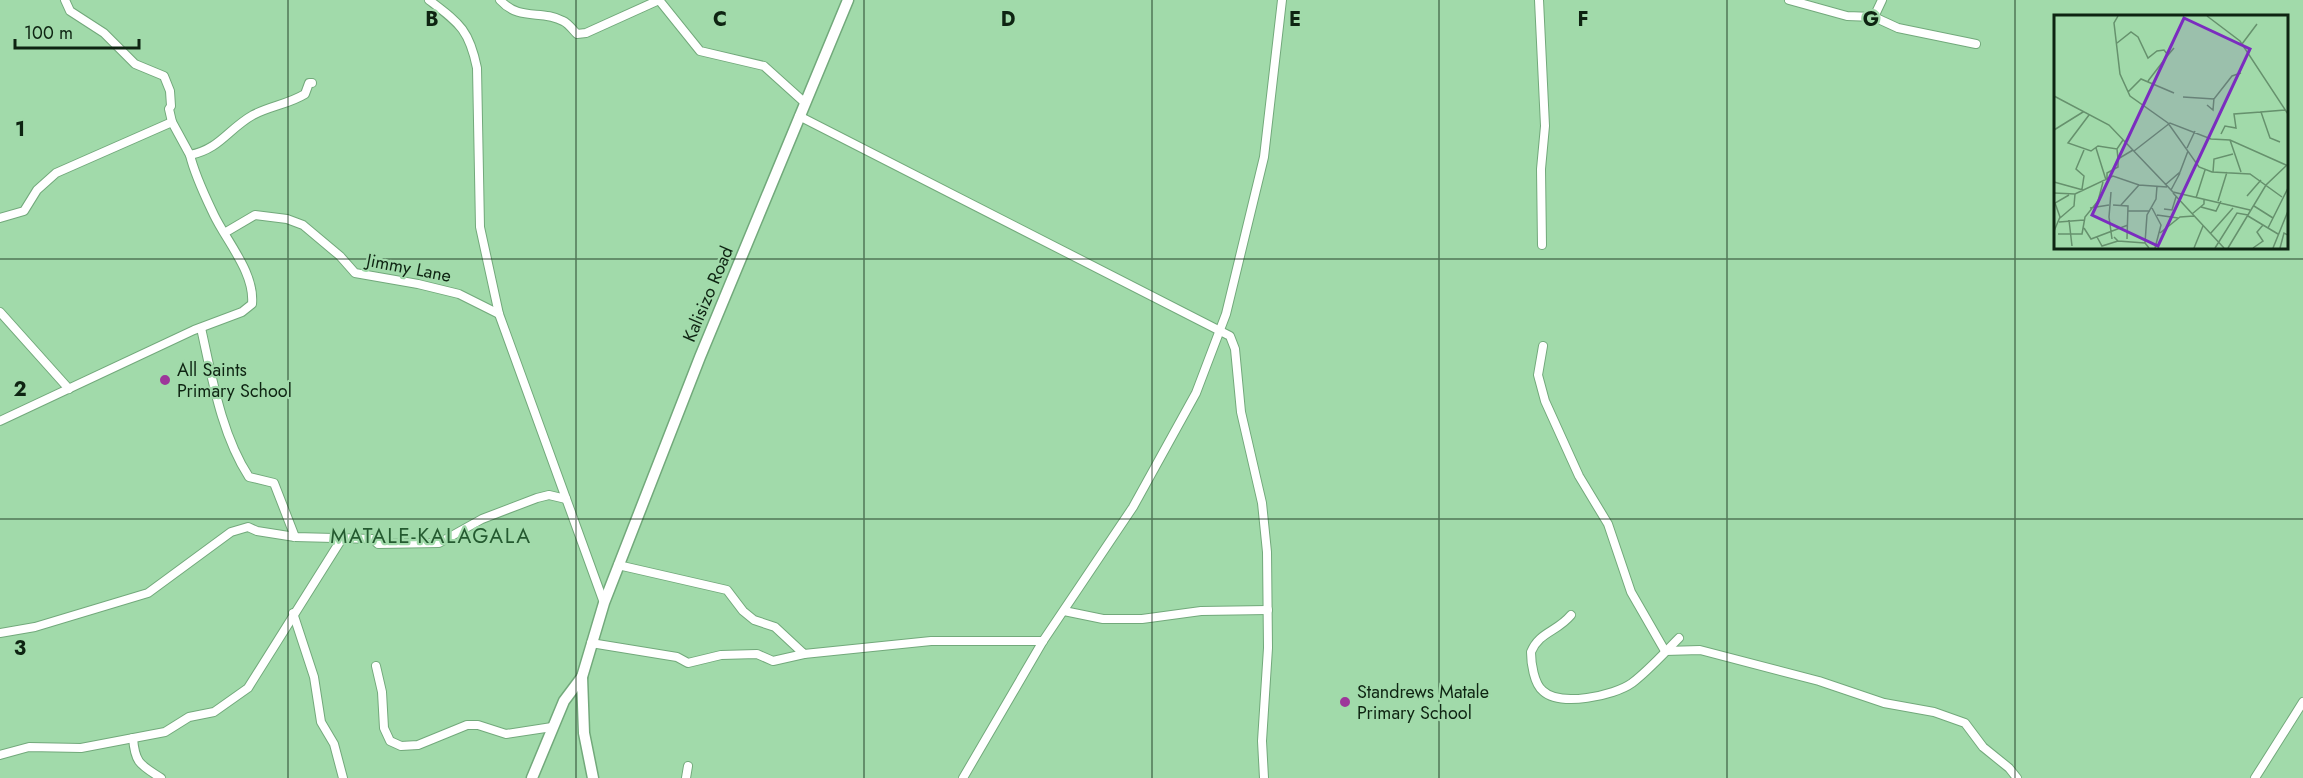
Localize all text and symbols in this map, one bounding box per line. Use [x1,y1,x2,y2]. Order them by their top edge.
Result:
text: B [425,5,439,34]
text: C [713,5,727,34]
text: D [1001,5,1015,34]
text: E [1289,5,1301,34]
text: F [1577,5,1589,34]
text: G [1863,5,1879,34]
scale bar [15,12,140,50]
inset map [2054,15,2288,249]
text: 100 m [24,20,73,46]
text: 1 [15,115,25,144]
street label: Kalisizo Road [676,242,740,346]
street label: Jimmy Lane [362,247,454,289]
place label: All Saints Primary School [177,357,292,404]
marker: All Saints Primary School [158,373,172,387]
text: 2 [13,375,27,404]
district label: MATALE-KALAGALA [330,521,532,551]
text: 3 [14,634,26,663]
place label: Standrews Matale Primary School [1357,679,1489,726]
marker: Standrews Matale Primary School [1338,695,1352,709]

